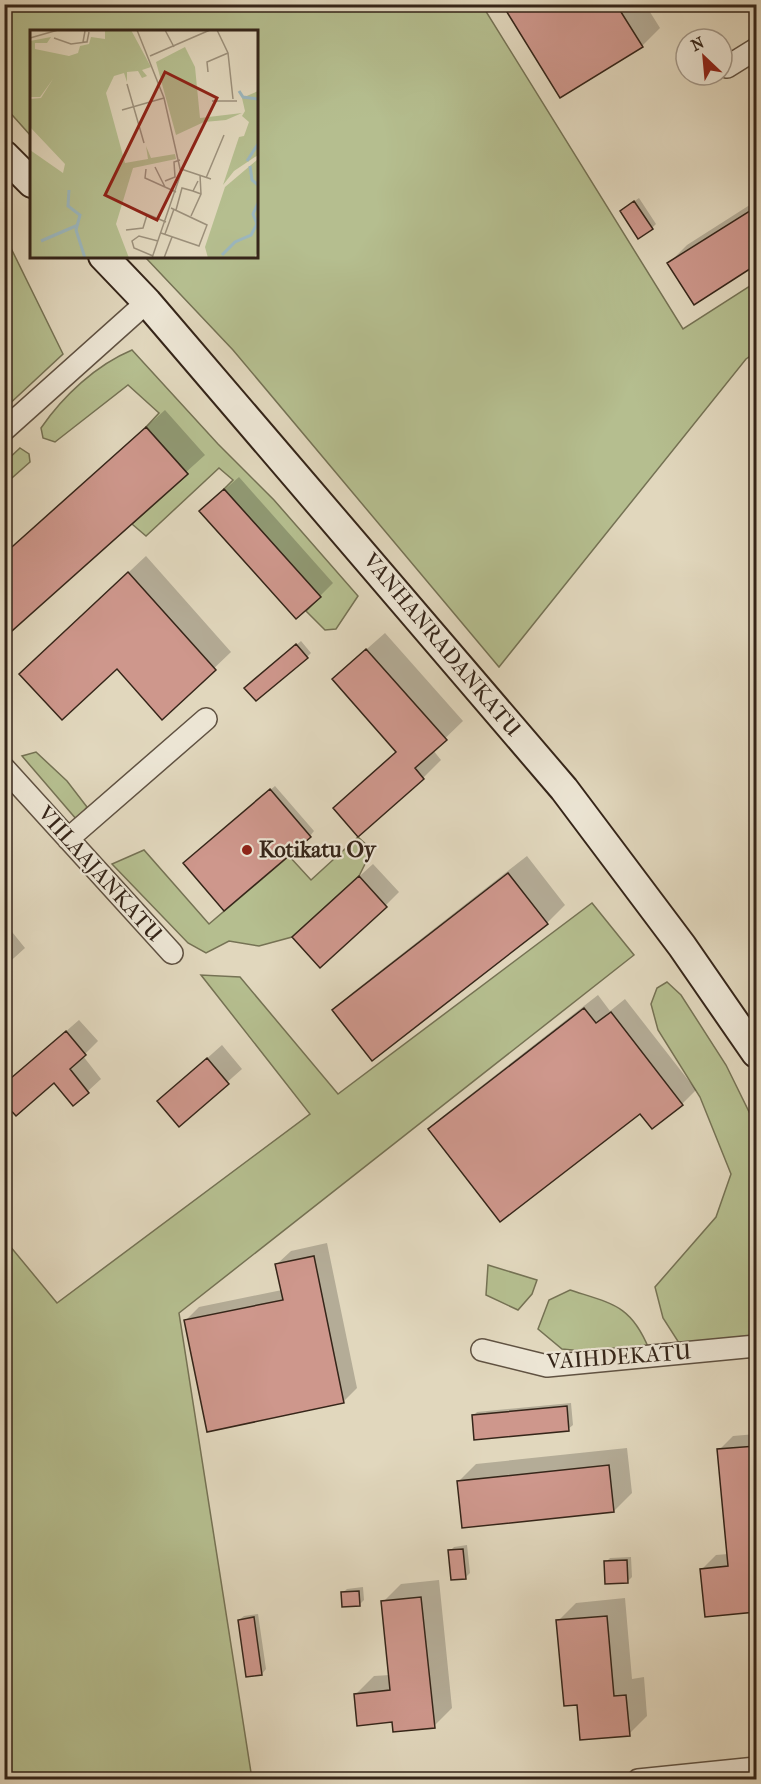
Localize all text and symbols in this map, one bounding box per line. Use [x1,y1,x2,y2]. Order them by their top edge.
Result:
north arrow [674,27,734,87]
inset map [30,30,258,258]
text: N [688,32,708,55]
street label: VANHANRADANKATU [357,547,526,742]
street label: VIILAAJANKATU [31,800,168,947]
place label: Kotikatu Oy [259,837,377,863]
marker: Kotikatu Oy [240,843,254,857]
street label: VAIHDEKATU [545,1339,692,1375]

